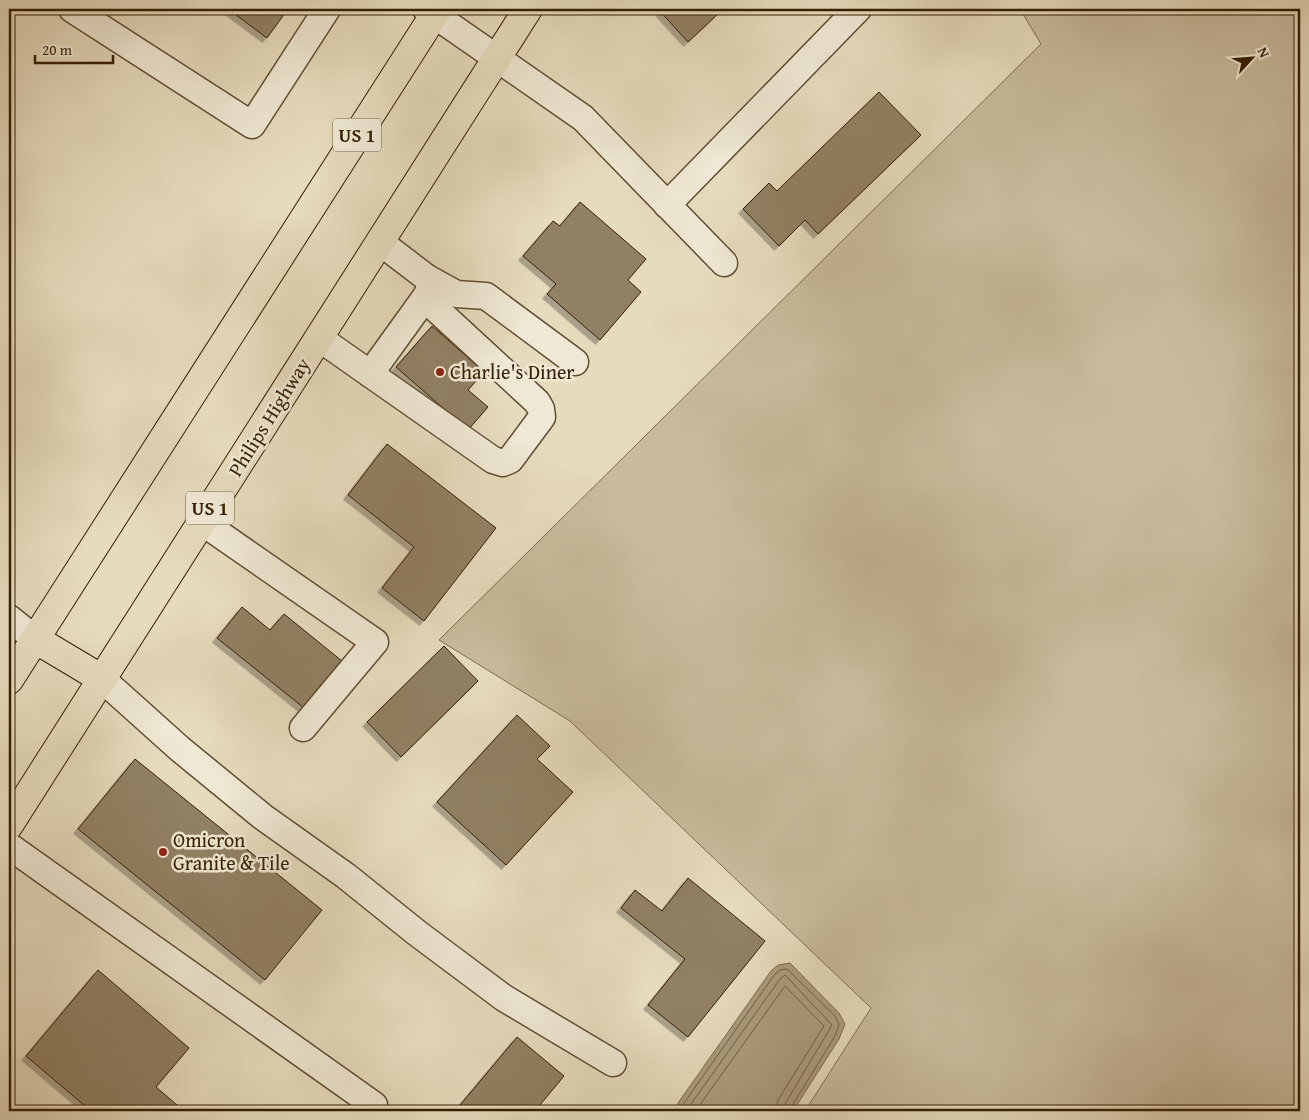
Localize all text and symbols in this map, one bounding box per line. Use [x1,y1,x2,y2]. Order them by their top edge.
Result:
scale bar [35,32,112,64]
north arrow [1226,32,1276,82]
text: 20 m [42,39,73,60]
text: N [1253,44,1275,61]
road number: US 1 [333,118,381,152]
street label: Philips Highway [220,352,317,482]
place label: Charlie's Diner [450,357,575,386]
marker: Charlie's Diner [434,366,446,378]
road number: US 1 [186,492,234,524]
place label: Omicron Granite & Tile [173,825,290,877]
marker: Omicron Granite & Tile [157,846,169,858]

